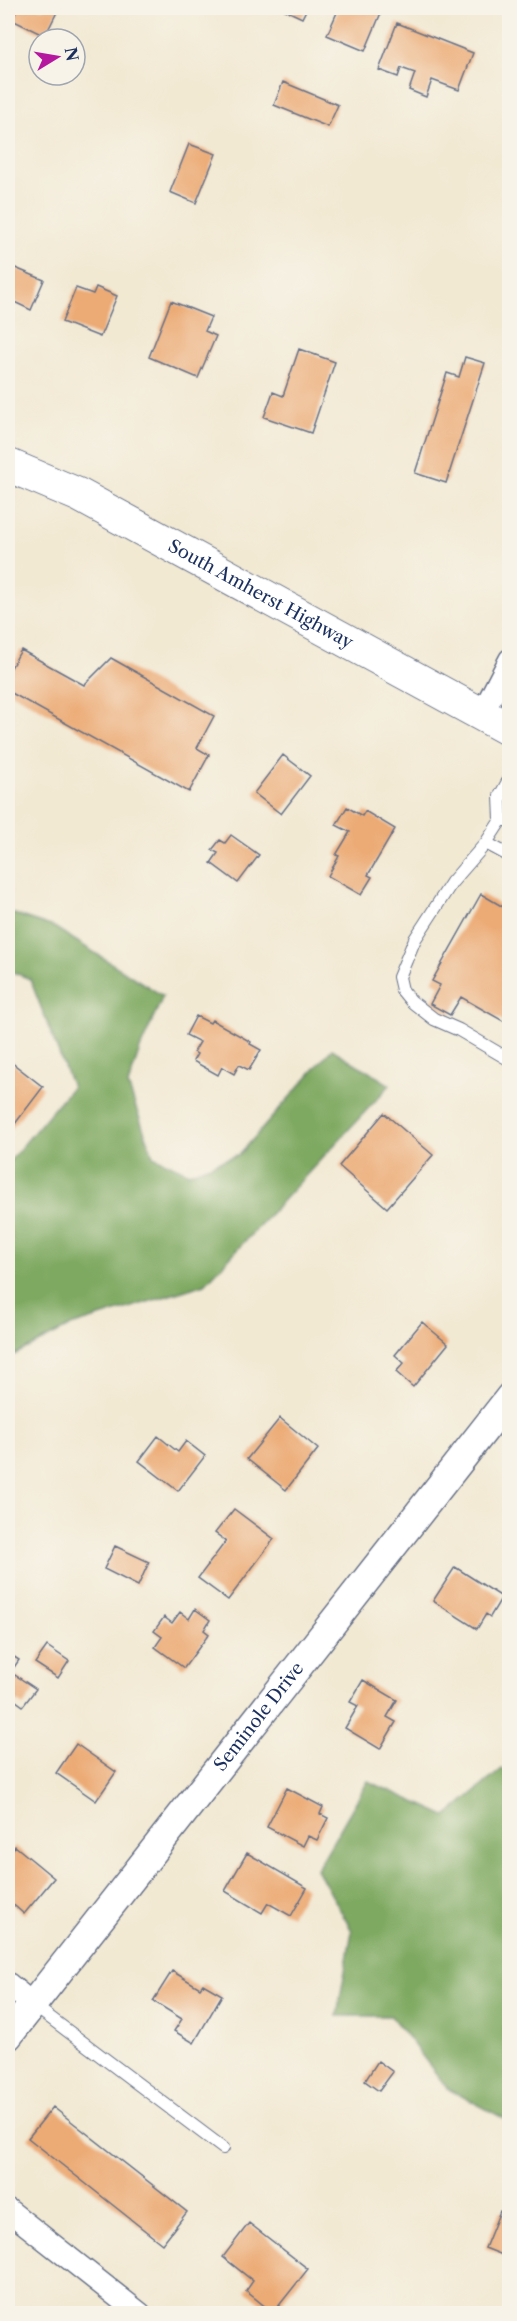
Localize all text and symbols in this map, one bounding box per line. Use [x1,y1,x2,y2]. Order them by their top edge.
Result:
north arrow [27,27,87,87]
text: N [61,45,83,63]
street label: South Amherst Highway [164,535,358,654]
street label: Seminole Drive [209,1658,308,1776]

